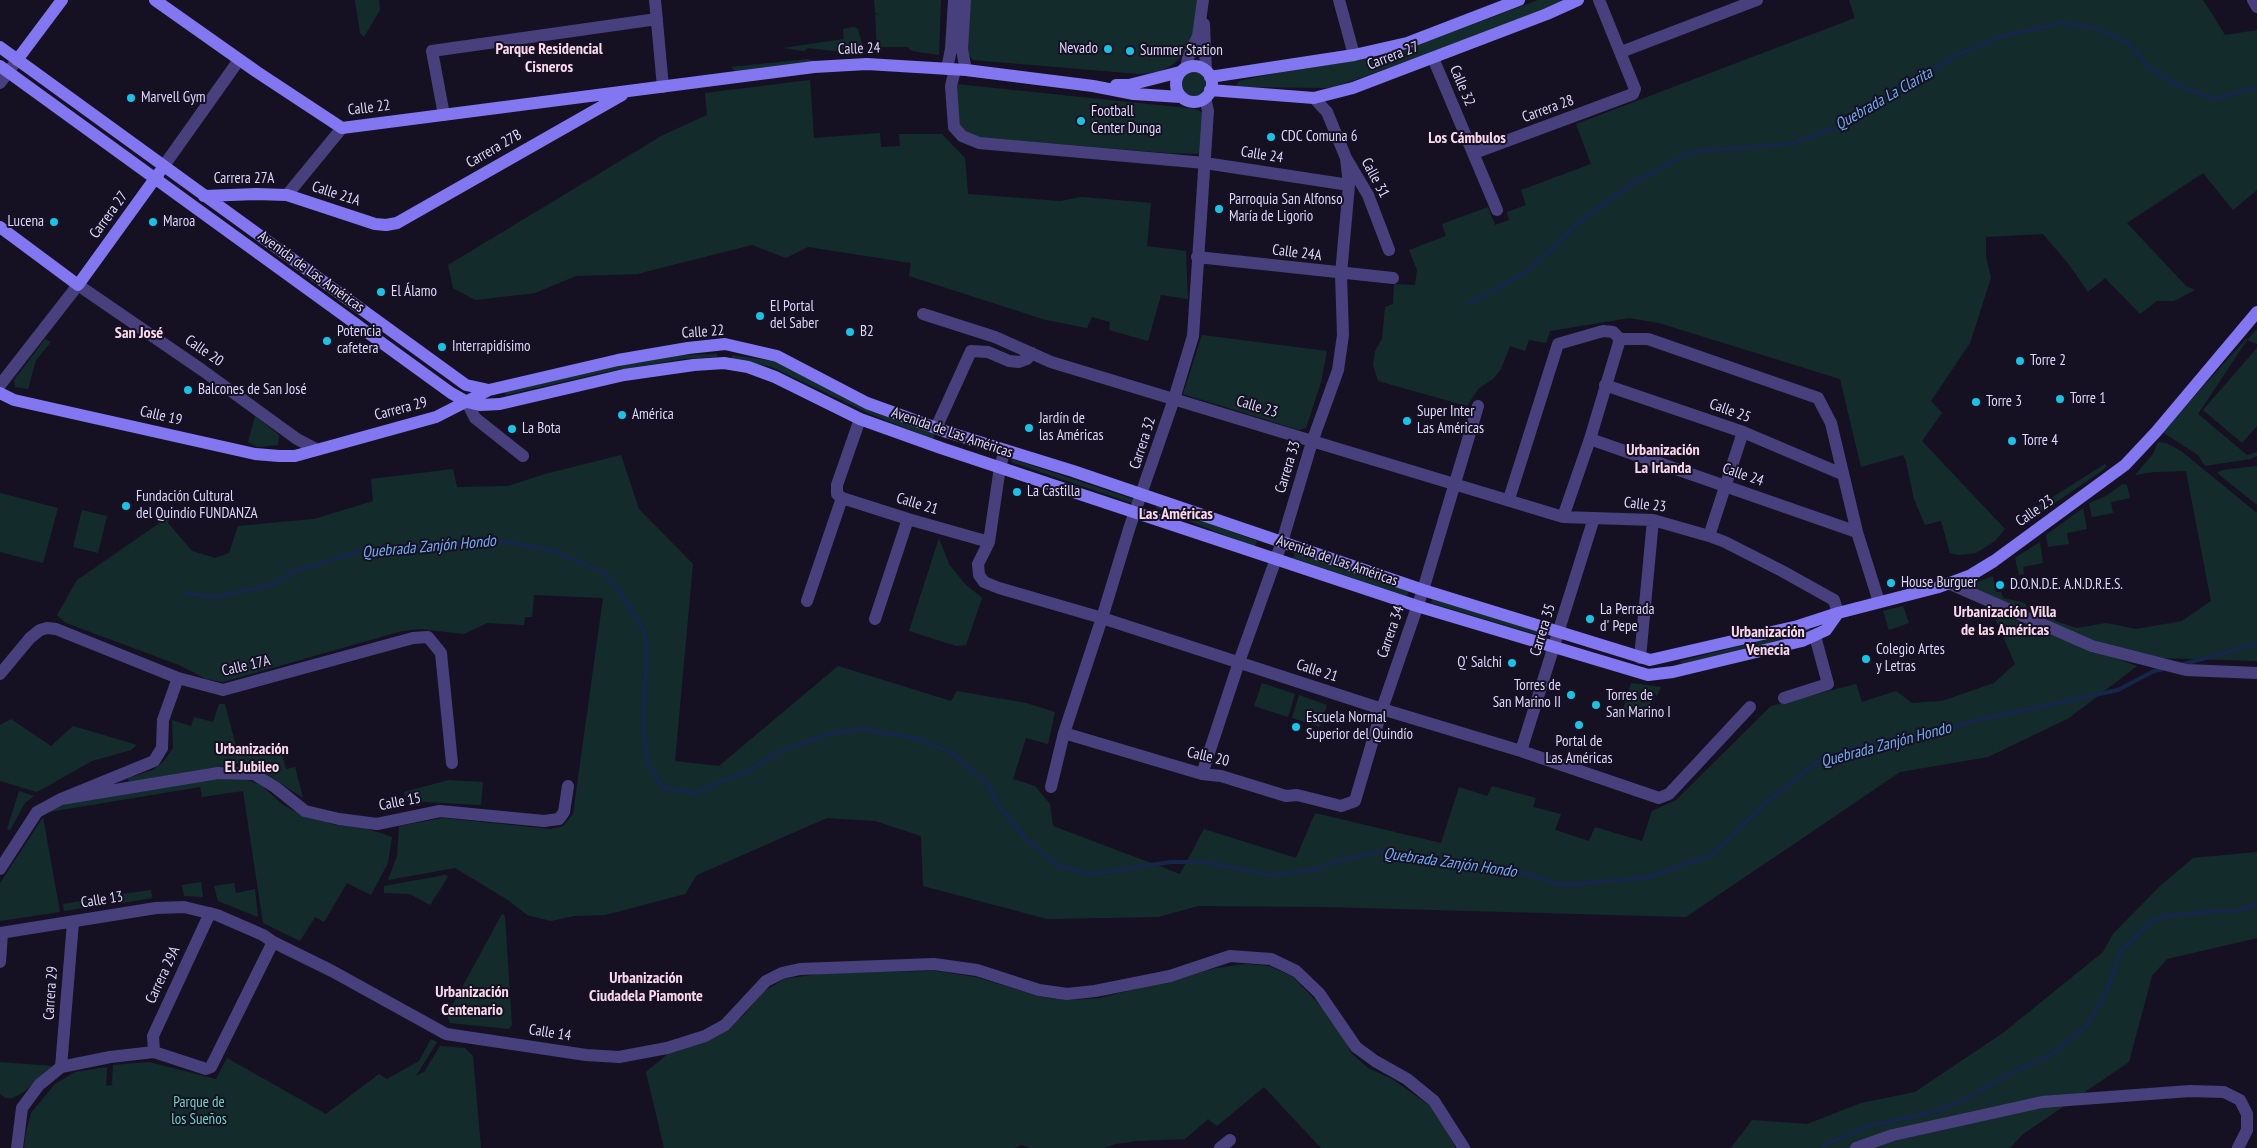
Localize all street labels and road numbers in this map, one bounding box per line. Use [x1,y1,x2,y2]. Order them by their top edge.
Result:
street label: Carrera 27 [1365,38,1421,74]
street label: Calle 24 [837,39,881,59]
street label: Calle 32 [1445,63,1479,109]
street label: Carrera 28 [1520,91,1576,127]
street label: Calle 22 [347,96,391,120]
street label: Carrera 27B [463,126,525,172]
street label: Calle 24 [1240,143,1284,167]
street label: Calle 31 [1357,155,1393,201]
street label: Carrera 27A [214,170,274,188]
street label: Calle 21A [310,178,362,210]
street label: Carrera 27 [86,188,132,242]
street label: Avenida de Las Américas [254,227,368,317]
street label: Calle 24A [1271,241,1323,265]
street label: Calle 22 [681,322,725,342]
street label: Calle 20 [181,331,227,371]
street label: Calle 23 [1234,392,1280,422]
street label: Carrera 29 [373,393,429,425]
street label: Calle 25 [1707,395,1753,427]
street label: Calle 19 [138,402,184,430]
street label: Avenida de Las Américas [889,404,1015,462]
street label: Carrera 32 [1126,415,1160,471]
street label: Carrera 33 [1272,439,1304,495]
street label: Calle 24 [1720,460,1766,490]
street label: Calle 21 [894,489,940,519]
street label: Calle 23 [2012,491,2058,531]
street label: Calle 23 [1623,494,1667,516]
street label: Avenida de Las Américas [1274,532,1400,590]
street label: Carrera 35 [1527,602,1559,658]
street label: Carrera 34 [1374,604,1408,660]
street label: Calle 17A [220,652,272,680]
street label: Calle 21 [1294,656,1340,686]
street label: Calle 20 [1185,743,1231,771]
street label: Calle 15 [377,789,423,815]
street label: Calle 13 [80,888,124,912]
street label: Carrera 29A [142,944,184,1006]
street label: Carrera 29 [40,965,62,1021]
street label: Calle 14 [528,1021,572,1045]

